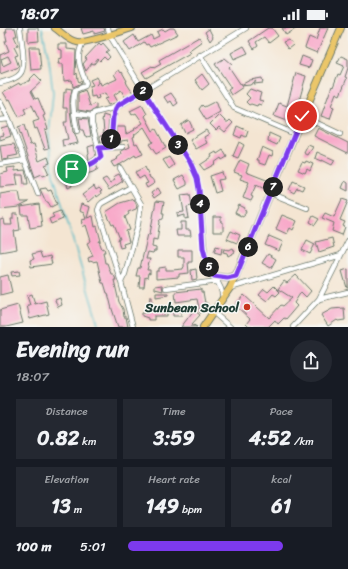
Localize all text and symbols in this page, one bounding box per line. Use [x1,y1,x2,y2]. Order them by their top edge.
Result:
text: 18:07 [20,1,58,27]
pin: 2 [133,81,153,101]
text: 2 [140,81,146,100]
pin [285,99,319,133]
icon: check [291,105,313,127]
pin: 1 [101,129,121,149]
text: 1 [109,129,113,148]
pin: 3 [168,135,188,155]
text: 3 [175,135,181,154]
pin [55,152,89,186]
icon: arrive [61,158,83,180]
pin: 7 [263,177,283,197]
text: 7 [270,177,276,196]
pin: 4 [190,194,210,214]
text: 4 [197,194,203,213]
pin: 6 [238,237,258,257]
text: 6 [245,237,251,256]
pin: 5 [199,257,219,277]
text: 5 [206,257,212,276]
place label: Sunbeam School [144,296,240,319]
marker: Sunbeam School [242,302,252,312]
text: Evening run [16,330,129,369]
button: share [290,340,332,382]
text: 18:07 [16,365,49,388]
text: Distance [46,402,88,421]
text: Time [162,402,186,421]
text: Pace [270,402,293,421]
text: 0.82 [37,421,79,456]
text: 3:59 [153,421,195,456]
text: 4:52 [249,421,291,456]
text: km [79,432,96,451]
text: /km [291,432,314,451]
text: Elevation [44,470,89,489]
text: Heart rate [148,470,200,489]
text: kcal [271,470,291,489]
text: 13 [51,489,71,524]
text: 149 [146,489,179,524]
text: 61 [271,489,291,524]
text: m [71,500,82,519]
text: bpm [179,500,202,519]
text: 100 m [16,535,51,558]
text: 5:01 [80,535,106,558]

